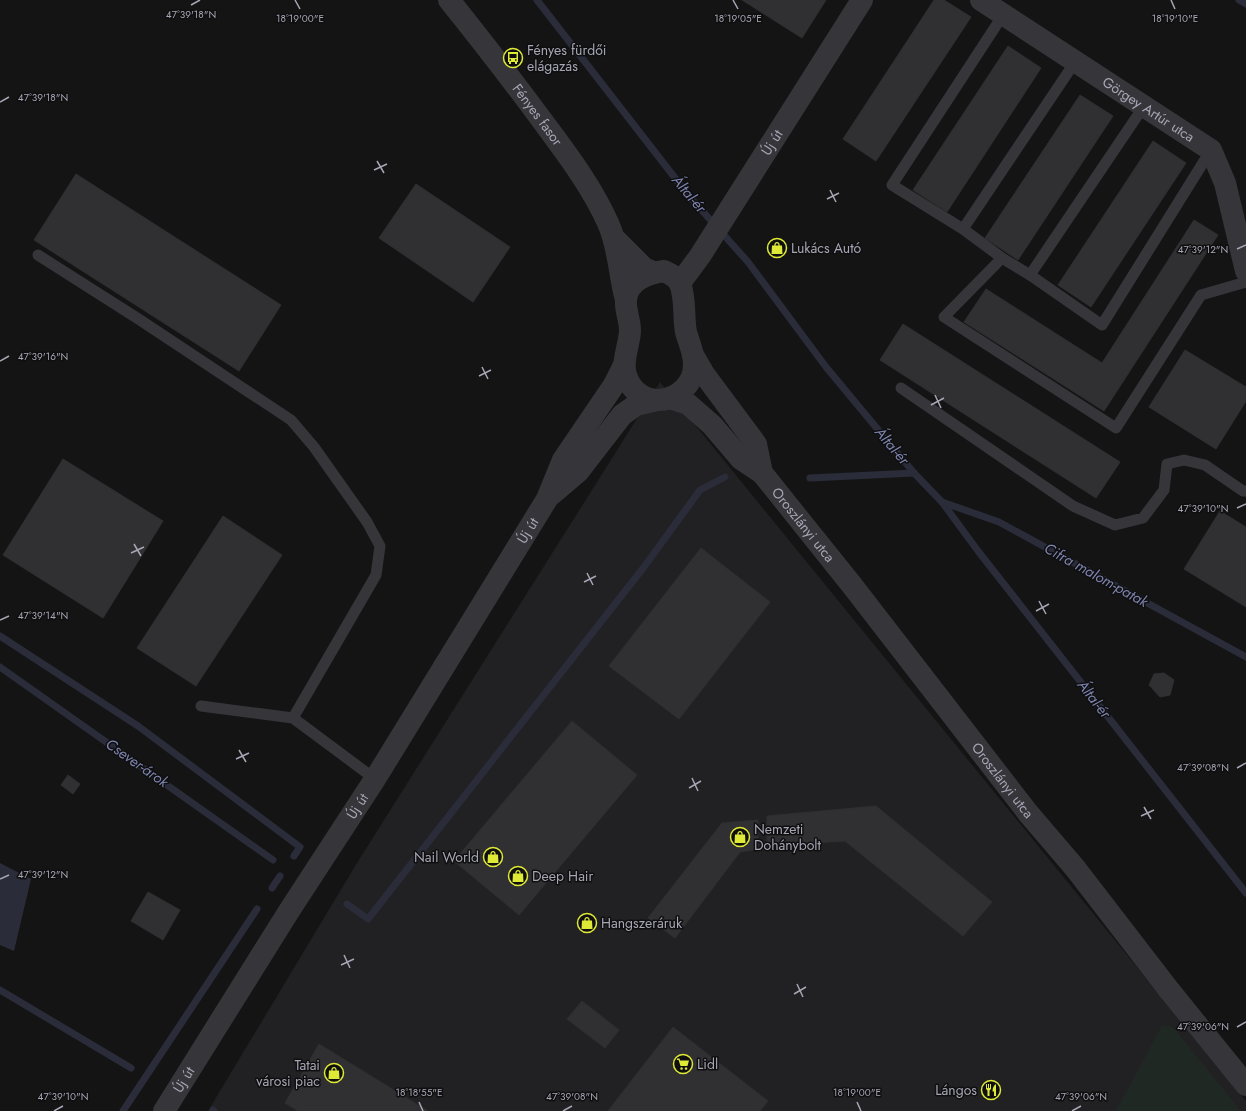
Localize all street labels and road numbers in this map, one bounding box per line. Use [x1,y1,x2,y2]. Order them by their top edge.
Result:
street label: Görgey Artúr utca [1098,72,1199,147]
street label: Fényes fasor [508,79,568,150]
street label: Új út [756,125,788,159]
street label: Oroszlányi utca [767,483,840,566]
street label: Új út [512,513,544,547]
street label: Oroszlányi utca [967,738,1038,823]
street label: Új út [342,789,373,823]
street label: Új út [168,1062,200,1096]

